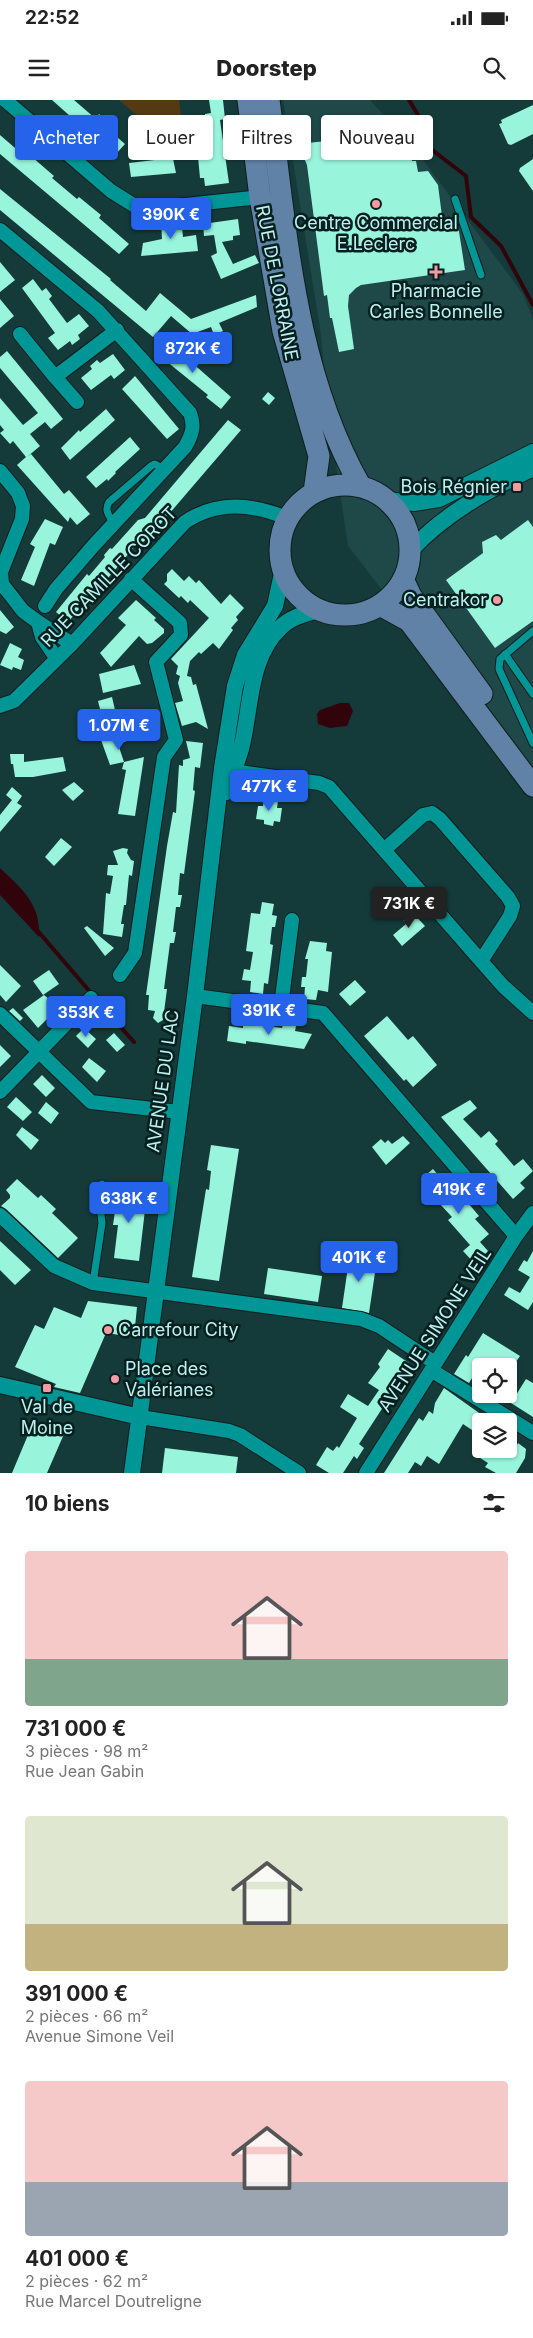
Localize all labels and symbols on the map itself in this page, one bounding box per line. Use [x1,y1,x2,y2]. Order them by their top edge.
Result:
pin: 390K € [130,198,212,240]
marker: Centre Commercial E.Leclerc [370,198,382,210]
street label: RUE DE LORRAINE [252,203,303,362]
place label: Centre Commercial E.Leclerc [294,212,458,254]
marker: Pharmacie Carles Bonnelle [430,266,442,278]
place label: Pharmacie Carles Bonnelle [369,280,503,322]
pin: 872K € [152,332,234,374]
place label: Bois Régnier [400,476,507,497]
marker: Bois Régnier [511,481,523,493]
street label: RUE CAMILLE COROT [36,502,181,651]
place label: Centrakor [403,589,487,610]
marker: Centrakor [491,594,503,606]
pin: 1.07M € [73,708,165,751]
pin: 477K € [228,770,310,812]
pin: 731K € [368,886,450,929]
pin: 391K € [228,994,310,1036]
pin: 353K € [45,996,127,1038]
street label: AVENUE DU LAC [142,1008,183,1154]
pin: 419K € [418,1172,500,1215]
pin: 638K € [88,1182,170,1224]
pin: 401K € [318,1240,400,1283]
street label: AVENUE SIMONE VEIL [374,1244,496,1416]
place label: Carrefour City [118,1319,239,1340]
marker: Carrefour City [102,1324,114,1336]
place label: Place des Valérianes [125,1358,214,1400]
marker: Place des Valérianes [109,1373,121,1385]
marker: Val de Moine [41,1382,53,1394]
place label: Val de Moine [21,1396,73,1438]

